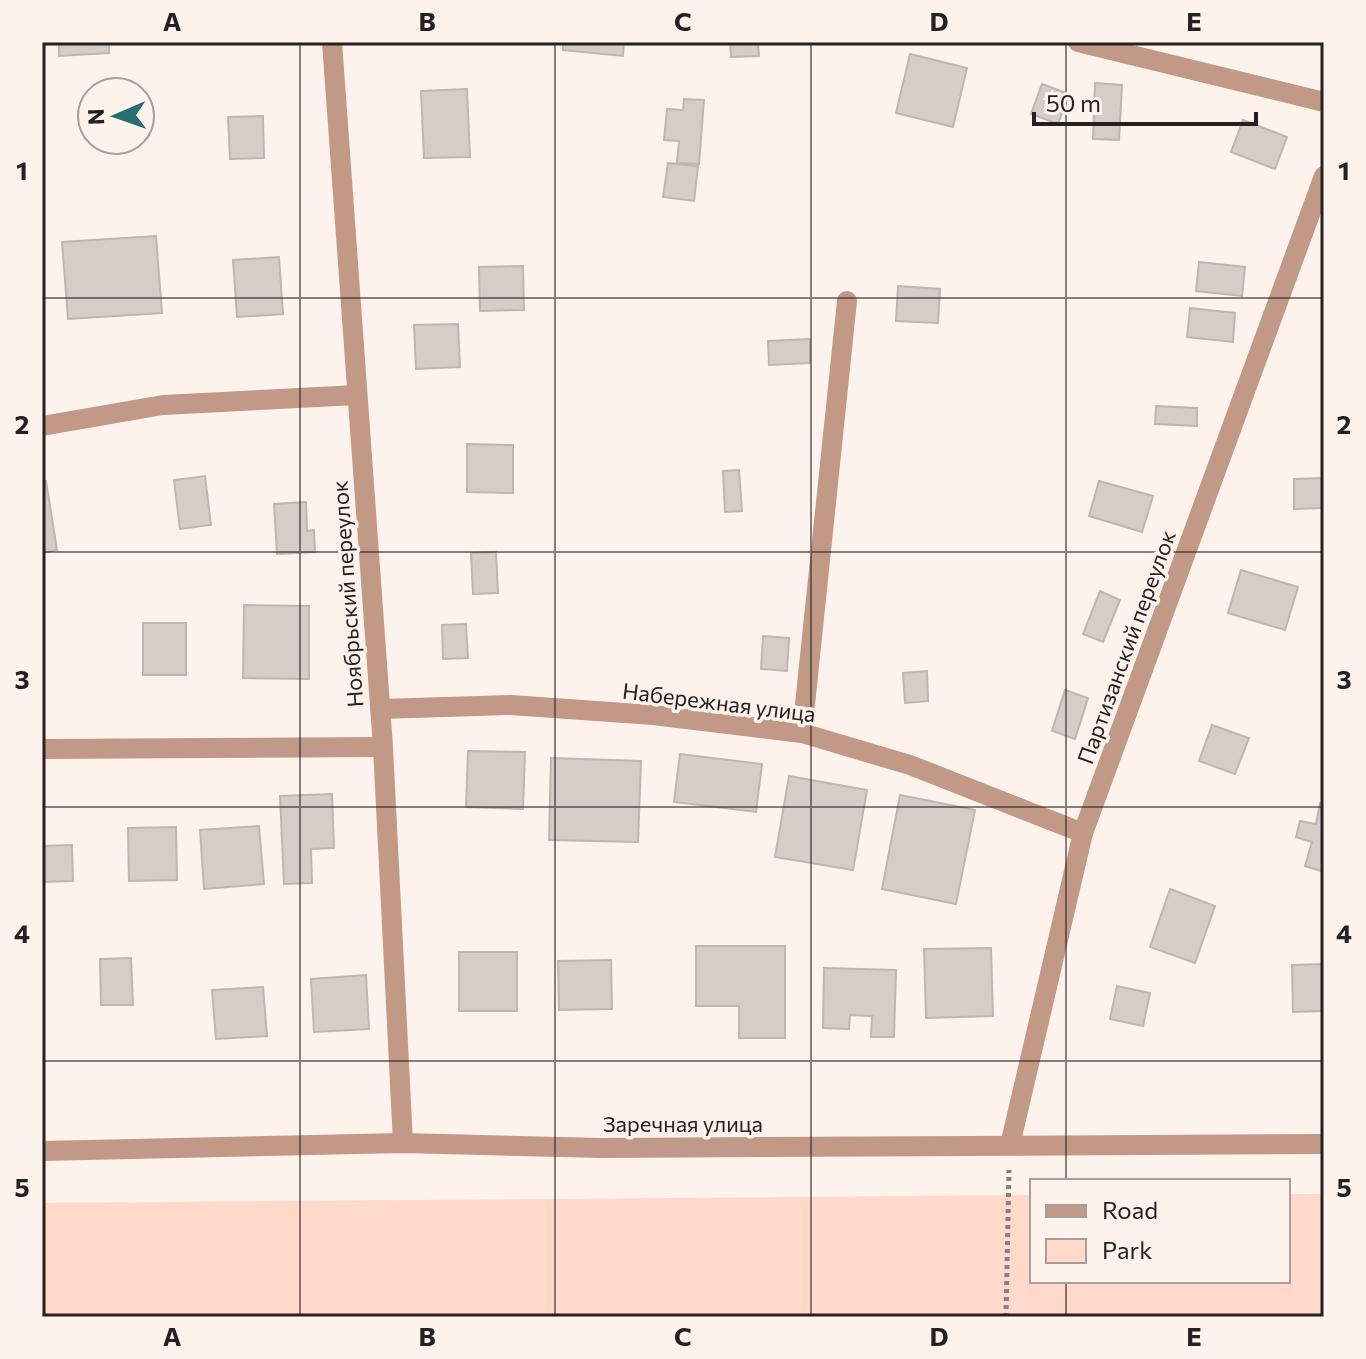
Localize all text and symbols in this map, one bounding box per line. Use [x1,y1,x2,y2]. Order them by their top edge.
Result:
text: A [163,5,182,36]
text: B [418,5,436,36]
text: C [674,5,692,36]
text: D [929,5,949,36]
text: E [1186,5,1202,36]
north arrow [76,76,156,156]
scale bar [1034,76,1256,126]
text: 50 m [1046,88,1101,117]
text: N [82,108,109,125]
text: 1 [16,154,28,185]
text: 1 [1338,154,1350,185]
text: 2 [15,408,29,439]
text: 2 [1337,408,1351,439]
street label: Ноябрьский переулок [326,479,368,708]
street label: Партизанский переулок [1071,526,1181,768]
text: 3 [14,663,30,694]
text: 3 [1336,663,1352,694]
street label: Набережная улица [621,677,817,727]
text: 4 [14,917,30,948]
text: 4 [1336,917,1352,948]
street label: Заречная улица [603,1110,763,1137]
text: 5 [14,1171,30,1202]
text: 5 [1336,1171,1352,1202]
legend [1030,1179,1290,1283]
text: Road [1102,1195,1158,1224]
text: Park [1102,1235,1152,1264]
text: A [163,1320,182,1351]
text: B [418,1320,436,1351]
text: C [674,1320,692,1351]
text: D [929,1320,949,1351]
text: E [1186,1320,1202,1351]

